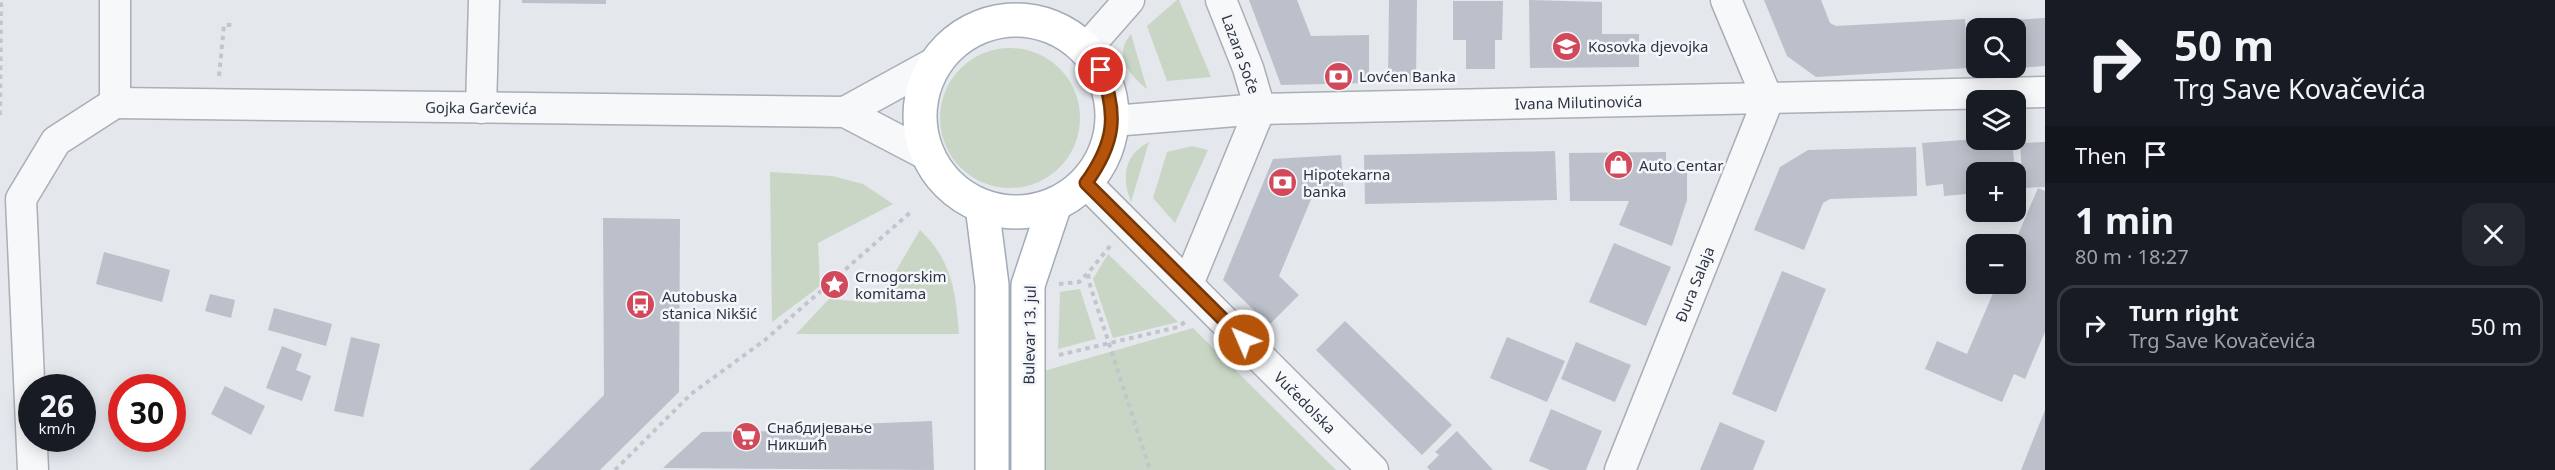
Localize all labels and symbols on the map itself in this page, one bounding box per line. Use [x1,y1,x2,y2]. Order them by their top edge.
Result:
street label: Lazara Soče [1217,12,1265,96]
school or university icon: Kosovka djevojka [1551,30,1583,62]
place label: Kosovka djevojka [1588,36,1709,56]
pin [1075,44,1126,95]
bank icon: Lovćen Banka [1322,60,1354,92]
place label: Lovćen Banka [1359,66,1456,86]
street label: Ivana Milutinovića [1514,91,1643,113]
street label: Gojka Garčevića [425,97,537,118]
shop icon: Auto Centar [1602,149,1634,181]
place label: Auto Centar [1639,155,1723,175]
place label: Hipotekarna banka [1303,164,1390,201]
bank icon: Hipotekarna banka [1266,167,1298,199]
street label: Đura Salaja [1670,244,1718,325]
place label: Crnogorskim komitama [855,266,947,303]
place icon: Crnogorskim komitama [818,269,850,301]
street label: Bulevar 13. jul [1018,285,1040,385]
place label: Autobuska stanica Nikšić [662,286,757,323]
bus stop icon: Autobuska stanica Nikšić [625,289,657,321]
position arrow [1212,308,1276,372]
street label: Vučedolska [1270,367,1340,437]
speed limit sign: 30 [108,374,186,452]
place label: Снабдијевање Никшић [767,417,872,454]
supermarket icon: Снабдијевање Никшић [730,420,762,452]

